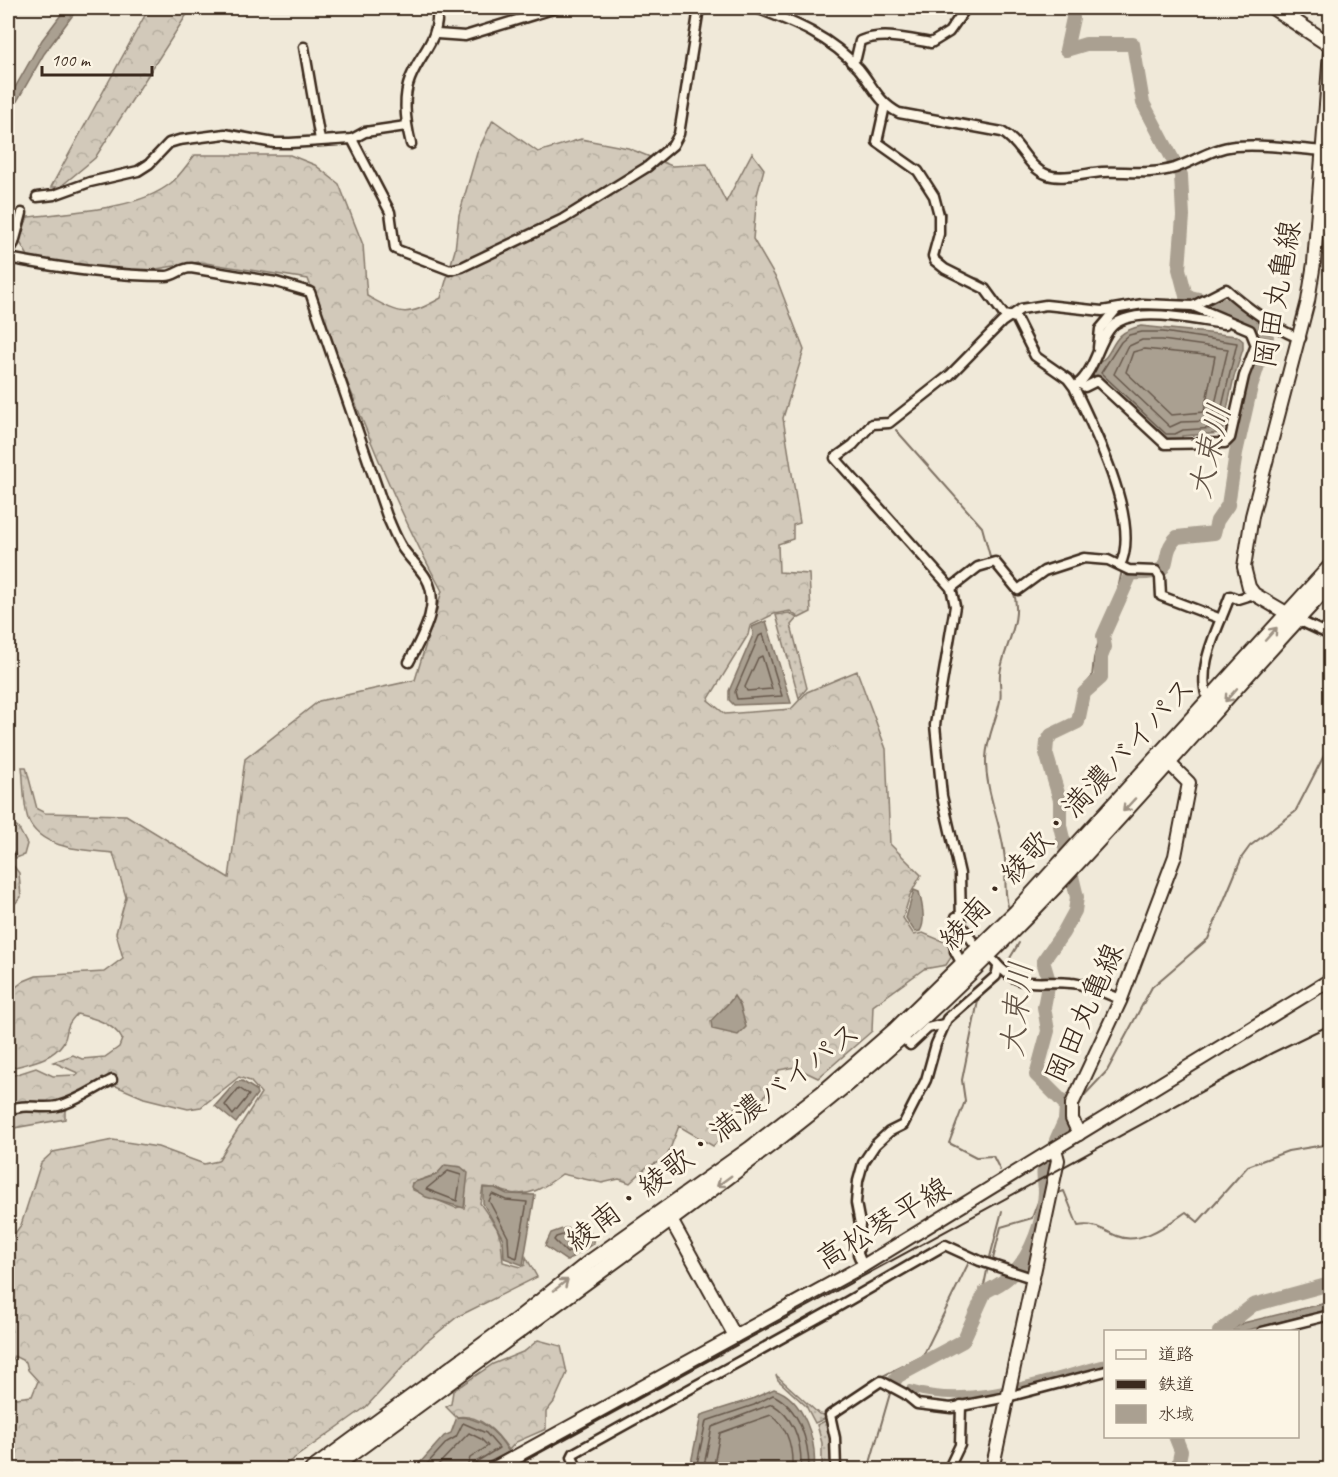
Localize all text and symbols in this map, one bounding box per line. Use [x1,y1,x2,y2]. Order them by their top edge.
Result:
scale bar [42,39,152,77]
text: 100 m [51,49,92,71]
street label: 岡田丸亀線 [1245,217,1309,371]
water label: 大束川 [1179,400,1240,503]
one-way arrow [1264,627,1278,642]
street label: 綾南・綾歌・満濃バイパス [931,669,1203,957]
one-way arrow [1224,687,1238,702]
one-way arrow [1122,798,1137,813]
street label: 岡田丸亀線 [1036,937,1132,1089]
water label: 大束川 [991,959,1042,1059]
street label: 綾南・綾歌・満濃バイパス [558,1013,868,1259]
street label: 高松琴平線 [809,1168,957,1278]
one-way arrow [716,1175,732,1187]
one-way arrow [553,1278,569,1291]
legend [1104,1330,1299,1438]
text: 道路 [1158,1343,1194,1365]
text: 鉄道 [1158,1373,1194,1395]
text: 水域 [1158,1403,1194,1425]

